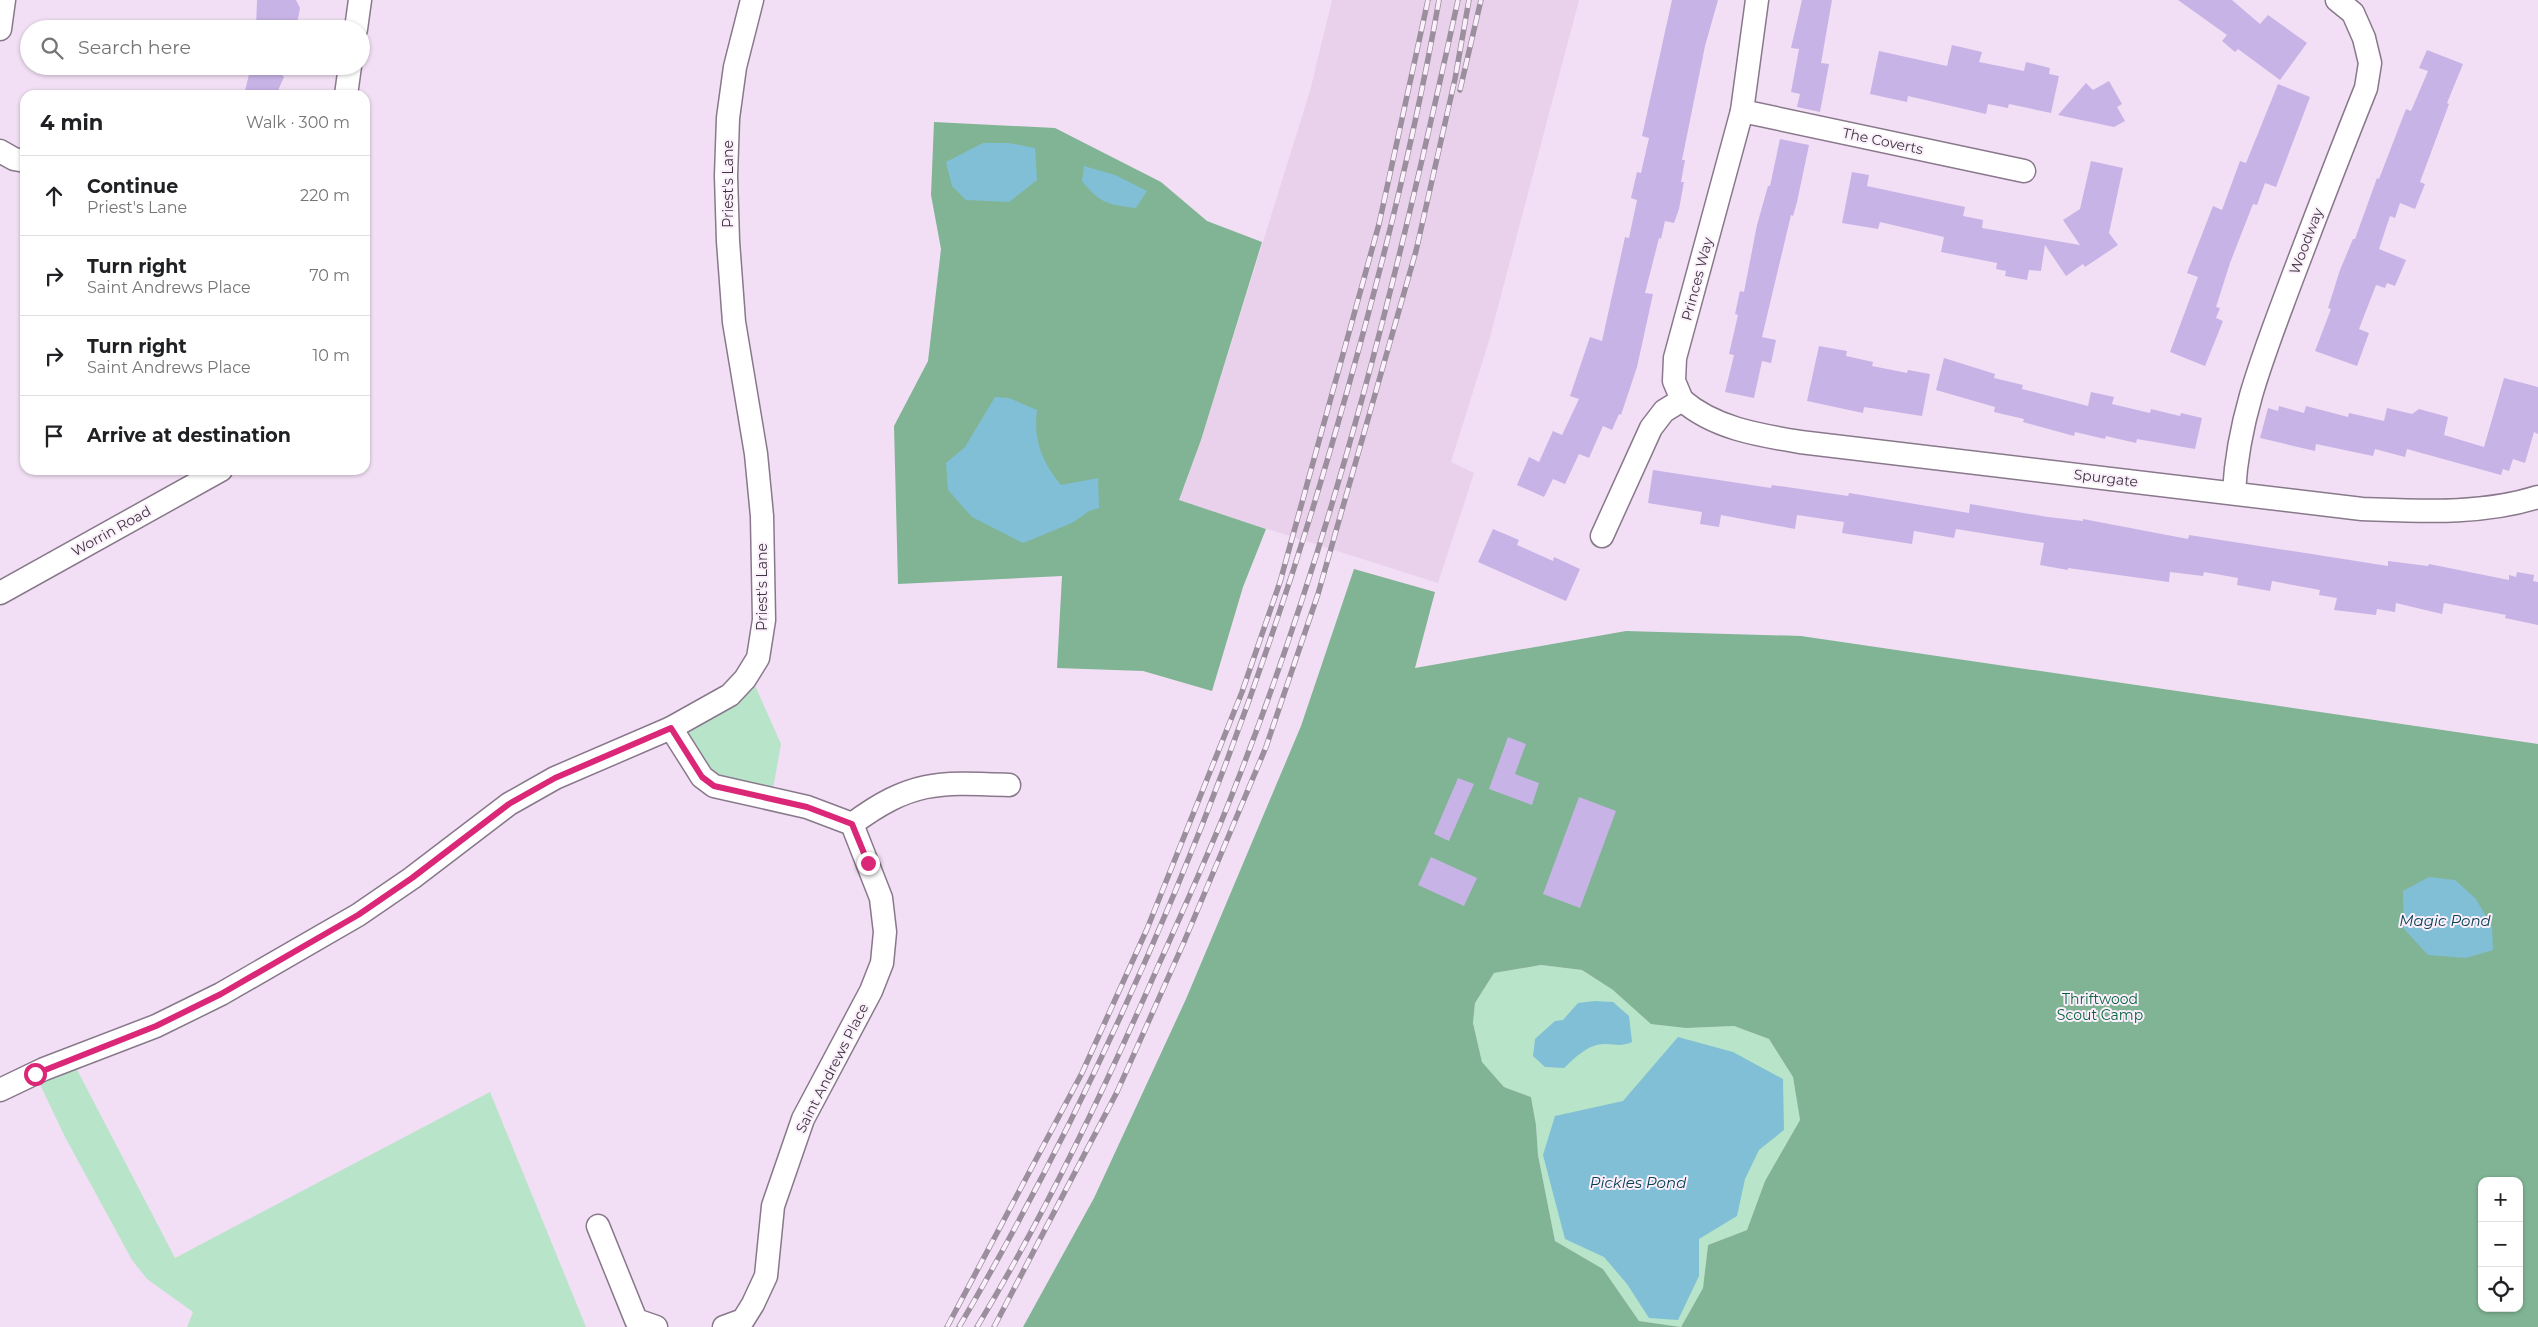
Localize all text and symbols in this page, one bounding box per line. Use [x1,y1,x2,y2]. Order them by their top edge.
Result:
search box [20,20,370,75]
icon: search [38,34,66,62]
text: Search here [78,36,191,59]
text: 4 min [40,110,103,135]
text: Walk · 300 m [246,113,350,132]
street label: The Coverts [1841,124,1925,158]
street label: Priest's Lane [719,140,737,228]
text: Continue [87,175,178,198]
icon: ahead [40,182,68,210]
text: 220 m [300,186,350,205]
text: Priest's Lane [87,198,187,217]
street label: Woodway [2285,205,2327,277]
street label: Princes Way [1677,235,1717,323]
text: Turn right [87,255,187,278]
icon: right [40,262,68,290]
text: 70 m [309,266,350,285]
text: Saint Andrews Place [87,278,251,297]
text: Turn right [87,335,187,358]
icon: right [40,342,68,370]
text: 10 m [312,346,350,365]
text: Saint Andrews Place [87,358,251,377]
icon: arrive [40,422,68,450]
text: Arrive at destination [87,424,291,447]
street label: Spurgate [2073,465,2139,491]
street label: Worrin Road [68,502,154,560]
street label: Priest's Lane [753,543,771,631]
route end [857,852,880,875]
water label: Magic Pond [2399,911,2492,930]
park label: Thriftwood Scout Camp [2057,990,2143,1024]
street label: Saint Andrews Place [791,1000,873,1136]
route start [24,1063,47,1086]
water label: Pickles Pond [1590,1173,1687,1192]
map controls [2478,1177,2523,1312]
button: + [2478,1177,2523,1222]
button: − [2478,1222,2523,1267]
button: locate [2478,1267,2523,1312]

